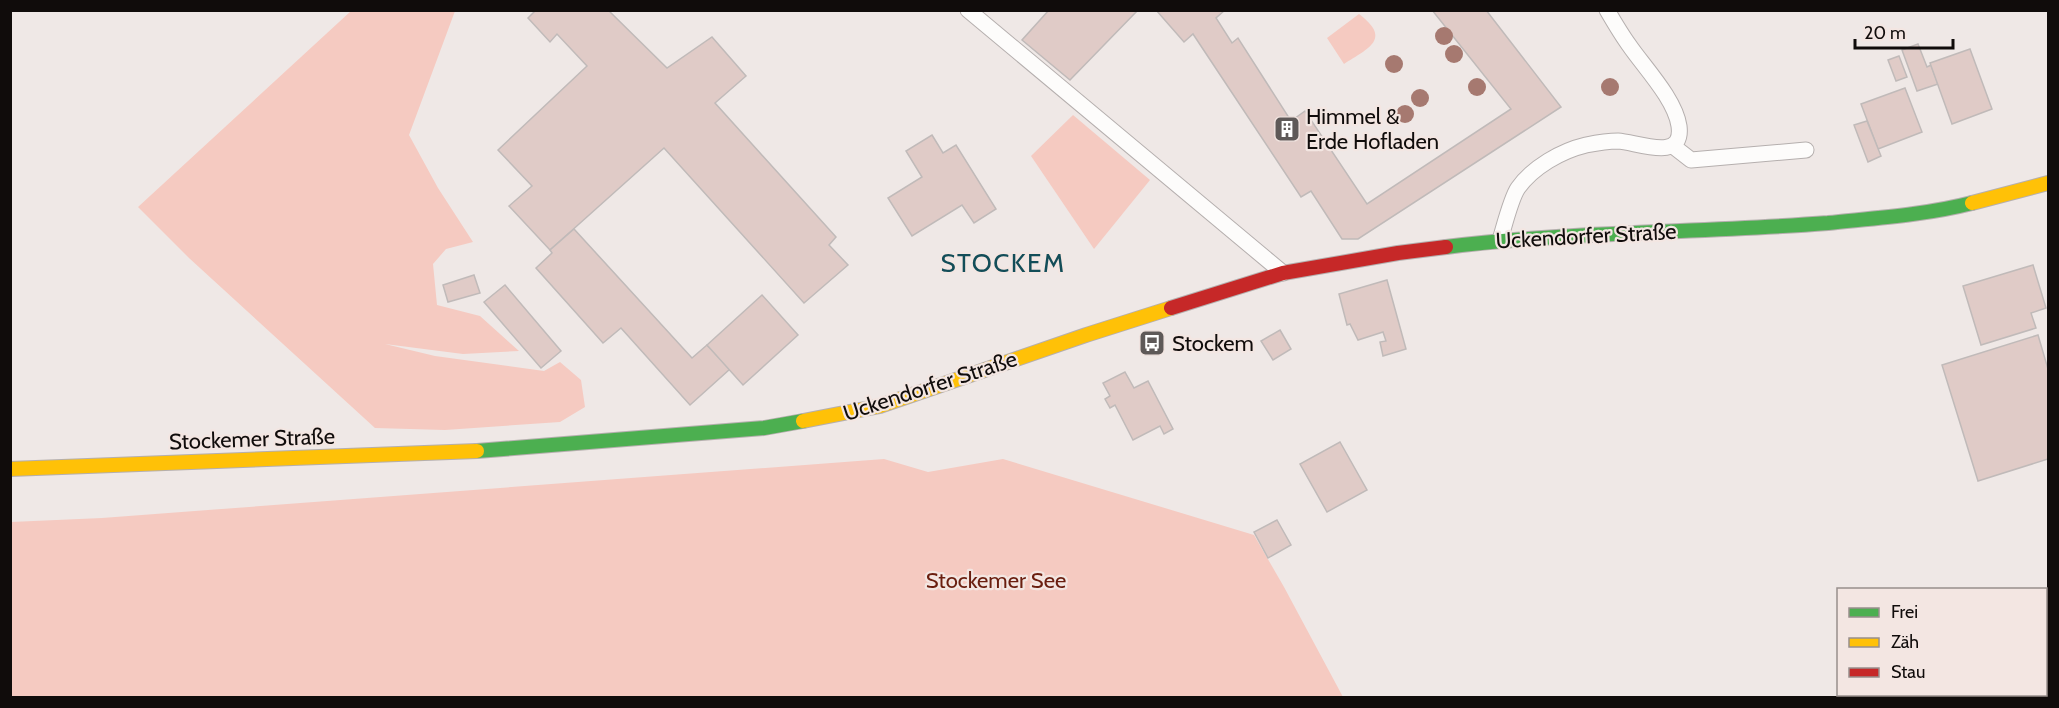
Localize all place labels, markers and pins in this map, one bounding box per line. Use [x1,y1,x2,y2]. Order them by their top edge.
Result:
place label: Himmel & Erde Hofladen [1306,103,1439,155]
building icon: Himmel & Erde Hofladen [1272,114,1302,144]
bus stop icon: Stockem [1137,328,1167,358]
place label: Stockem [1172,330,1254,357]

